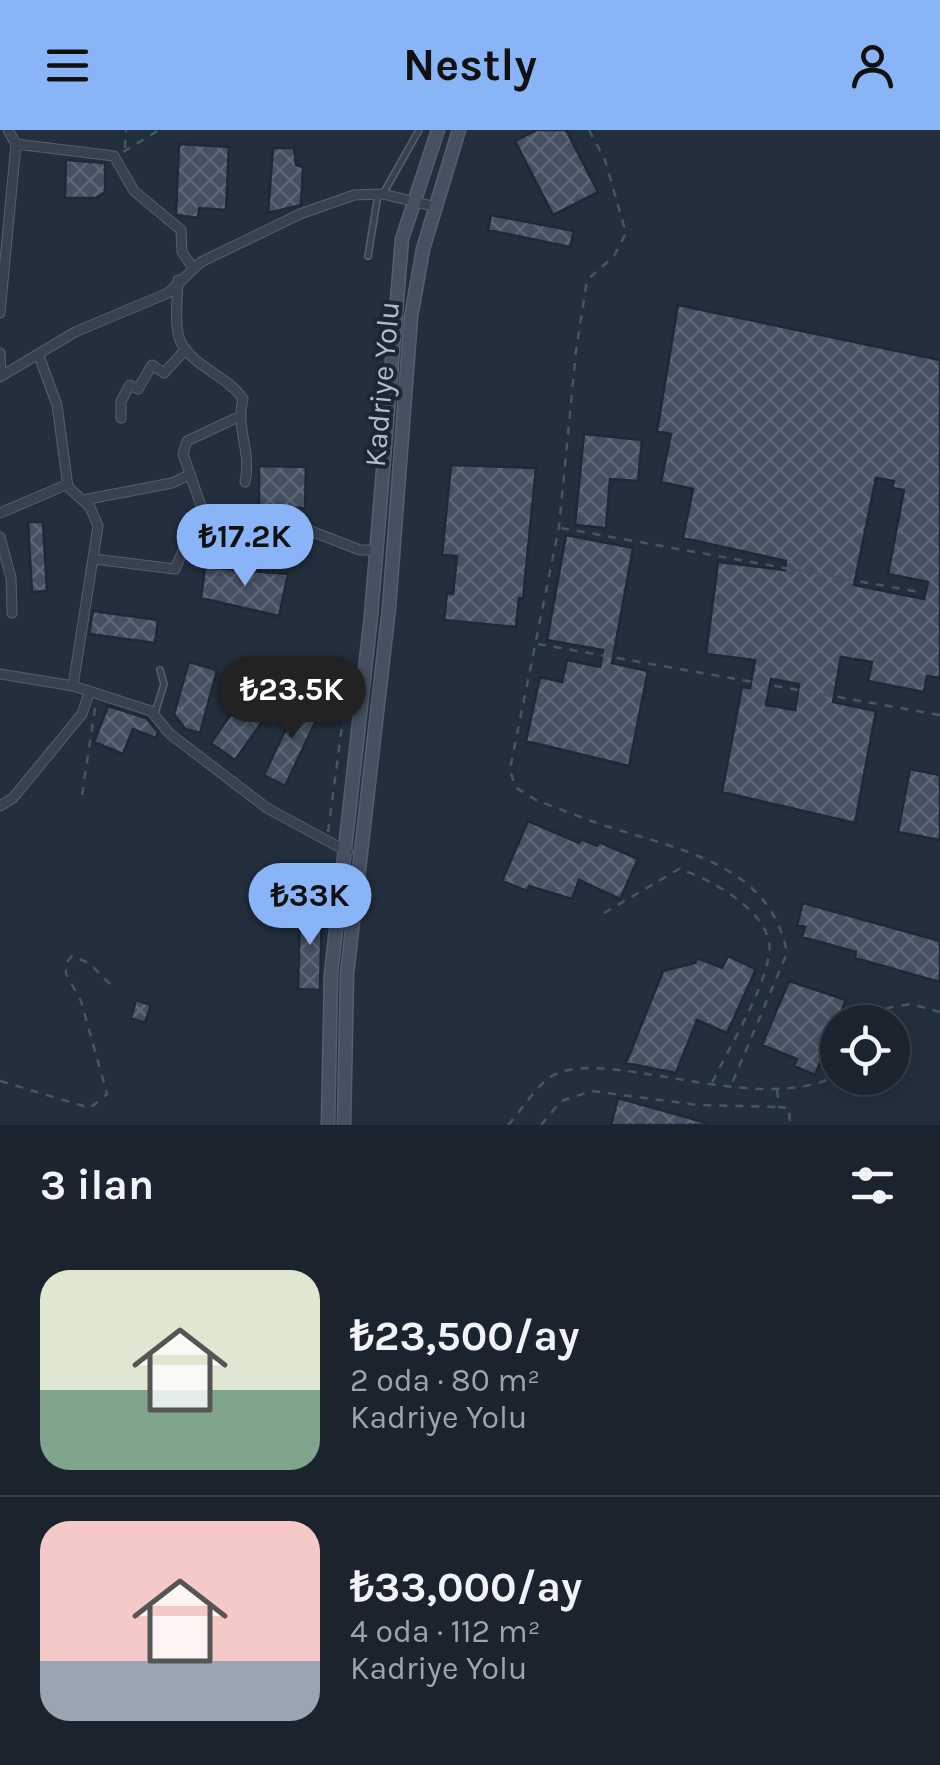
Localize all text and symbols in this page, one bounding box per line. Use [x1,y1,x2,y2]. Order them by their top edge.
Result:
icon: menu [40,38,95,93]
icon: person [845,38,900,93]
text: Nestly [403,39,537,91]
street label: Kadriye Yolu [357,300,407,468]
pin: ₺17.2K [164,504,326,589]
text: ₺17.2K [199,518,291,555]
pin: ₺23.5K [211,657,373,742]
text: ₺23.5K [240,671,344,708]
pin: ₺33K [251,863,369,948]
text: ₺33K [270,877,350,914]
map controls [820,1005,910,1095]
button: locate [820,1005,910,1095]
icon: filters [845,1158,900,1213]
text: 3 ilan [40,1160,154,1210]
icon: home [120,1310,240,1430]
text: ₺23,500/ay [350,1311,579,1361]
text: 2 oda · 80 m² [350,1362,540,1399]
text: Kadriye Yolu [350,1399,527,1436]
icon: home [120,1561,240,1681]
text: ₺33,000/ay [350,1562,582,1612]
text: 4 oda · 112 m² [350,1613,541,1650]
text: Kadriye Yolu [350,1650,527,1687]

